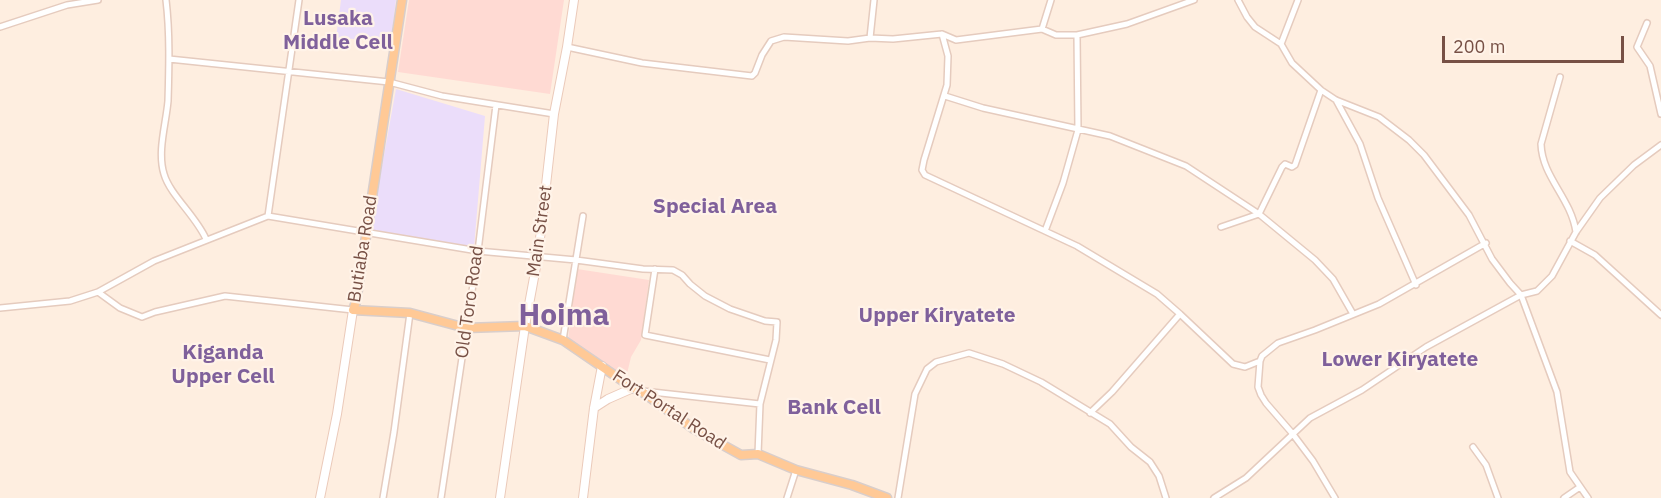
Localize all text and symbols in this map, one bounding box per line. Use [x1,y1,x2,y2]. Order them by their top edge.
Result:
district label: Lusaka Middle Cell [283,6,393,56]
scale bar [1445,24,1626,62]
text: 200 m [1453,35,1505,58]
street label: Main Street [523,184,557,278]
street label: Butiaba Road [344,194,382,304]
district label: Special Area [653,194,777,220]
street label: Old Toro Road [451,244,489,360]
district label: Hoima [518,298,610,334]
district label: Upper Kiryatete [859,303,1015,329]
district label: Kiganda Upper Cell [171,340,275,390]
district label: Lower Kiryatete [1322,347,1478,373]
street label: Fort Portal Road [608,365,730,455]
district label: Bank Cell [787,395,881,421]

